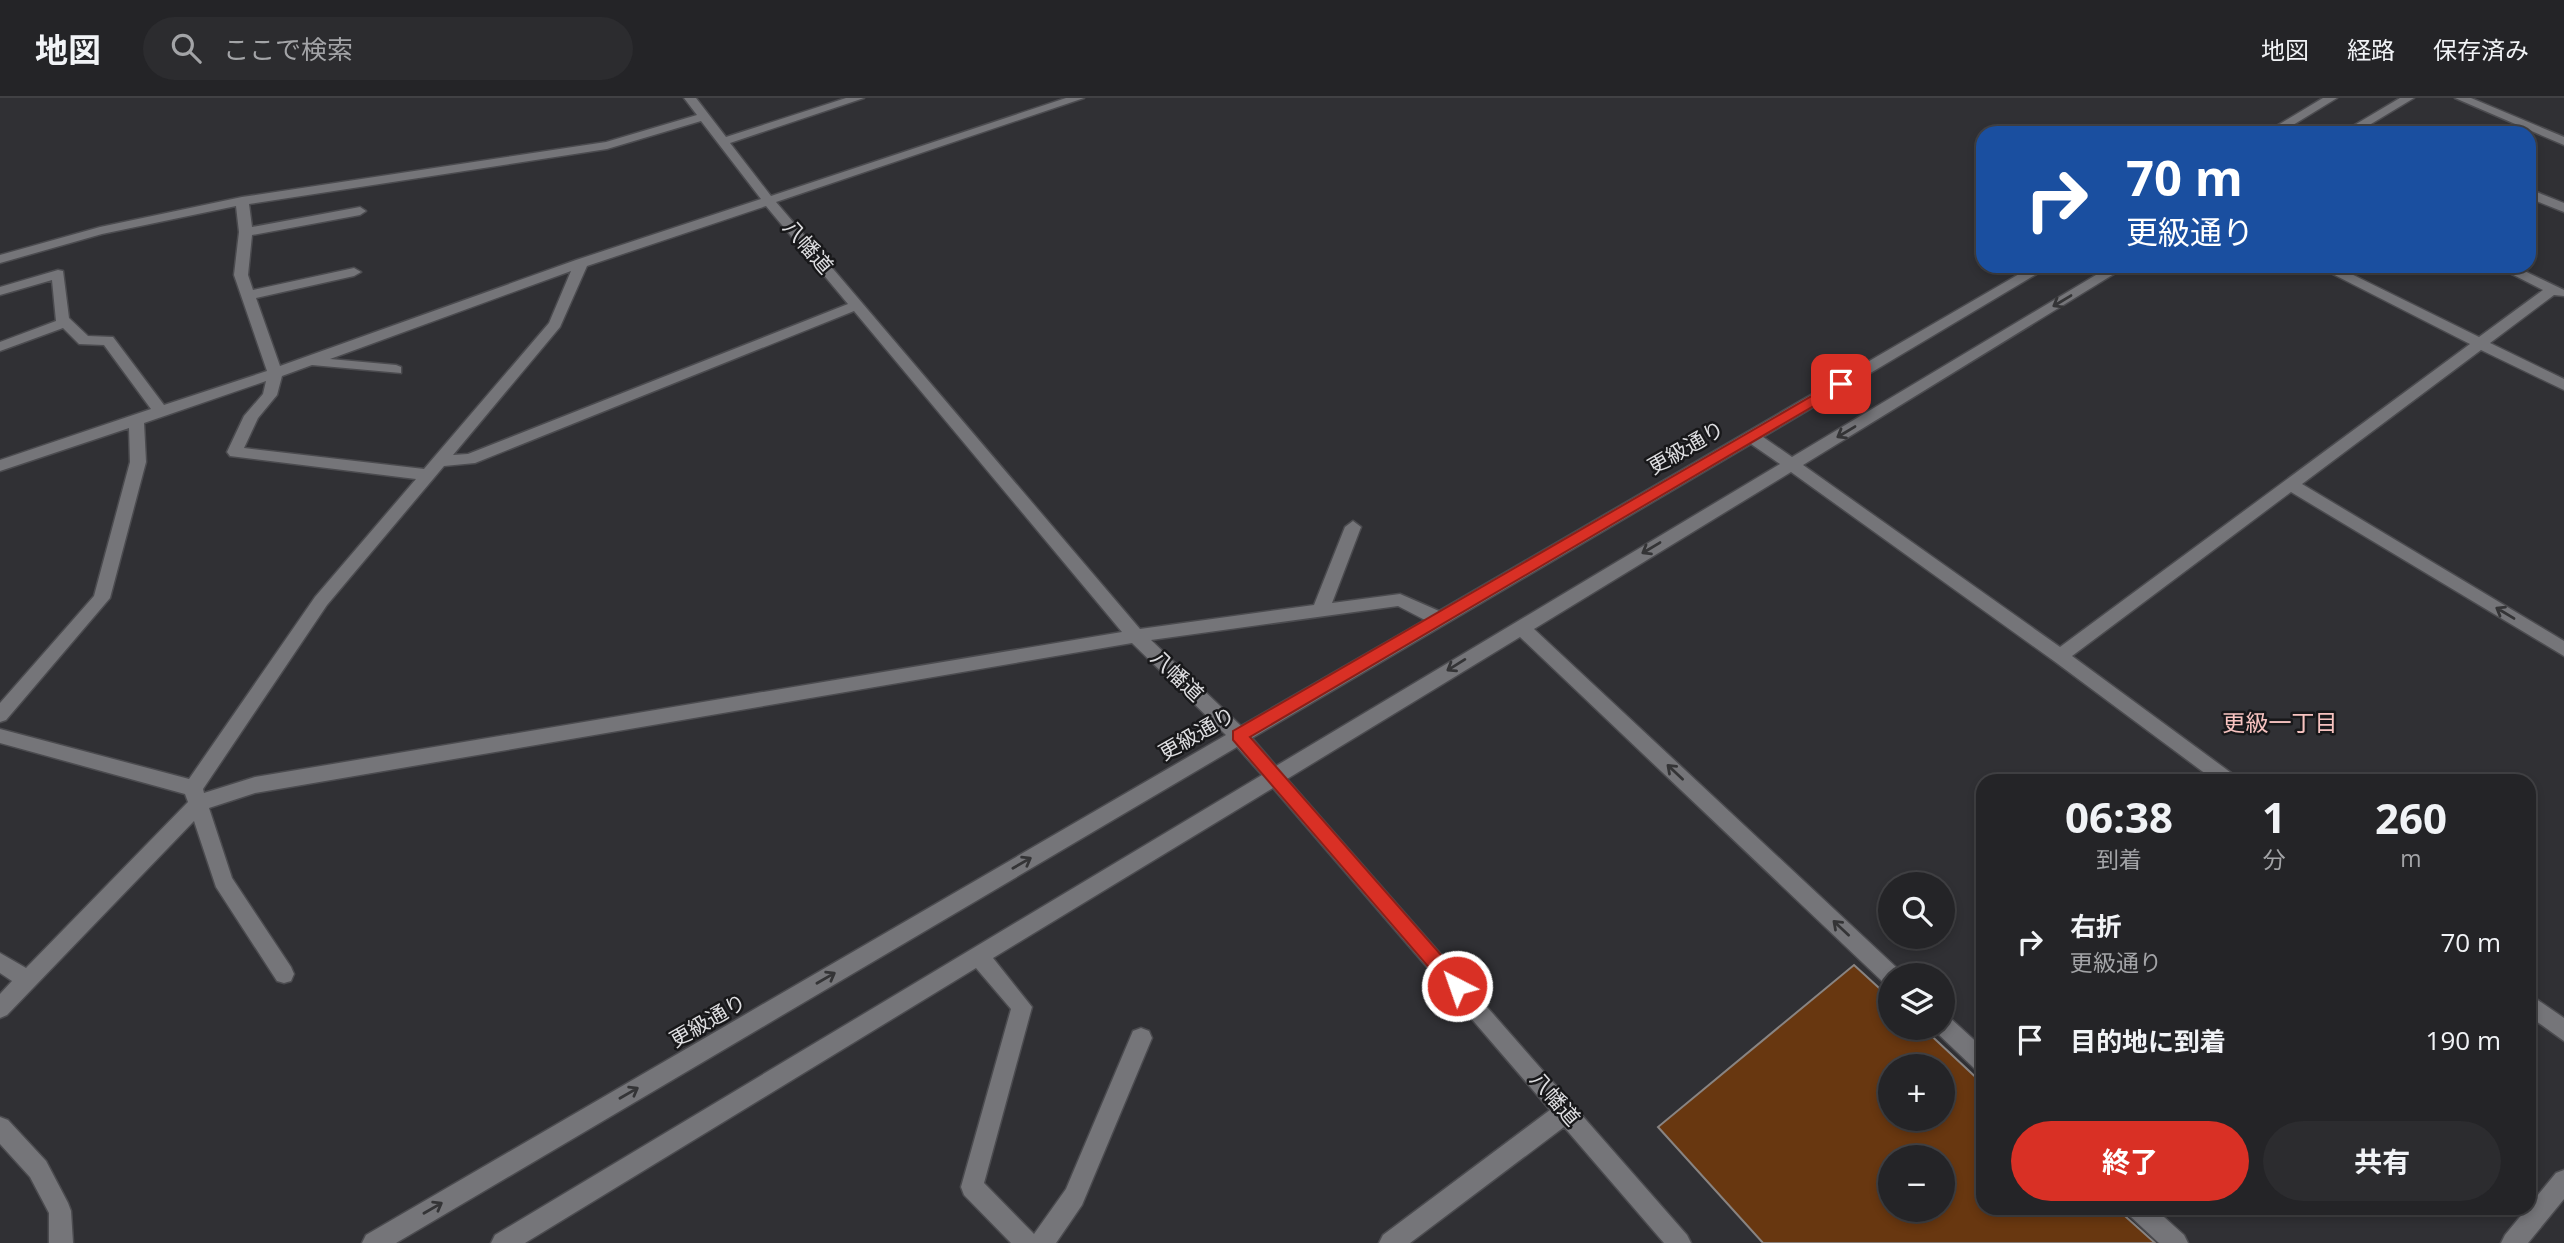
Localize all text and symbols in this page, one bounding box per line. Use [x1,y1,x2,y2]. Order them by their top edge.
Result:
search box [143,17,633,80]
text: 地図 [35,27,101,72]
icon: search [167,29,205,67]
text: ここで検索 [223,31,353,67]
text: 地図 [2261,33,2309,66]
text: 経路 [2347,33,2395,66]
text: 保存済み [2433,33,2529,66]
text: 70 m [2126,144,2243,210]
icon: right [2011,154,2102,245]
text: 更級通り [2126,210,2254,253]
street label: 八幡道 [778,213,840,279]
one-way arrow [2052,295,2072,309]
pin [1811,354,1871,414]
icon: arrive [1822,365,1860,403]
street label: 更級通り [1642,414,1729,480]
one-way arrow [1837,425,1857,439]
one-way arrow [1641,541,1661,555]
one-way arrow [2496,606,2516,620]
street label: 八幡道 [1145,643,1210,707]
one-way arrow [1447,658,1466,673]
street label: 更級通り [1153,700,1240,766]
district label: 更級一丁目 [2223,706,2338,738]
one-way arrow [1667,764,1684,781]
text: 06:38 [2065,788,2173,845]
text: 1 [2262,788,2286,845]
text: 260 [2375,789,2447,846]
text: m [2400,842,2422,874]
text: 到着 [2096,843,2142,875]
text: 分 [2262,843,2285,875]
one-way arrow [1011,856,1031,870]
map controls [1878,872,1955,1222]
button: search [1878,872,1955,949]
text: 右折 [2070,908,2122,944]
one-way arrow [1832,920,1850,936]
icon: right [2011,923,2049,961]
text: 70 m [2440,924,2501,960]
text: 更級通り [2070,946,2162,978]
position arrow [1420,949,1494,1023]
button: layers [1878,963,1955,1040]
one-way arrow [815,971,835,985]
street label: 更級通り [664,987,751,1053]
icon: arrive [2011,1021,2049,1059]
text: 190 m [2426,1022,2501,1058]
text: 目的地に到着 [2070,1023,2226,1059]
button: + [1878,1054,1955,1131]
street label: 八幡道 [1525,1065,1587,1131]
one-way arrow [619,1086,639,1100]
button: 終了 [2011,1121,2249,1201]
button: 共有 [2263,1121,2501,1201]
button: − [1878,1145,1955,1222]
one-way arrow [423,1201,443,1215]

